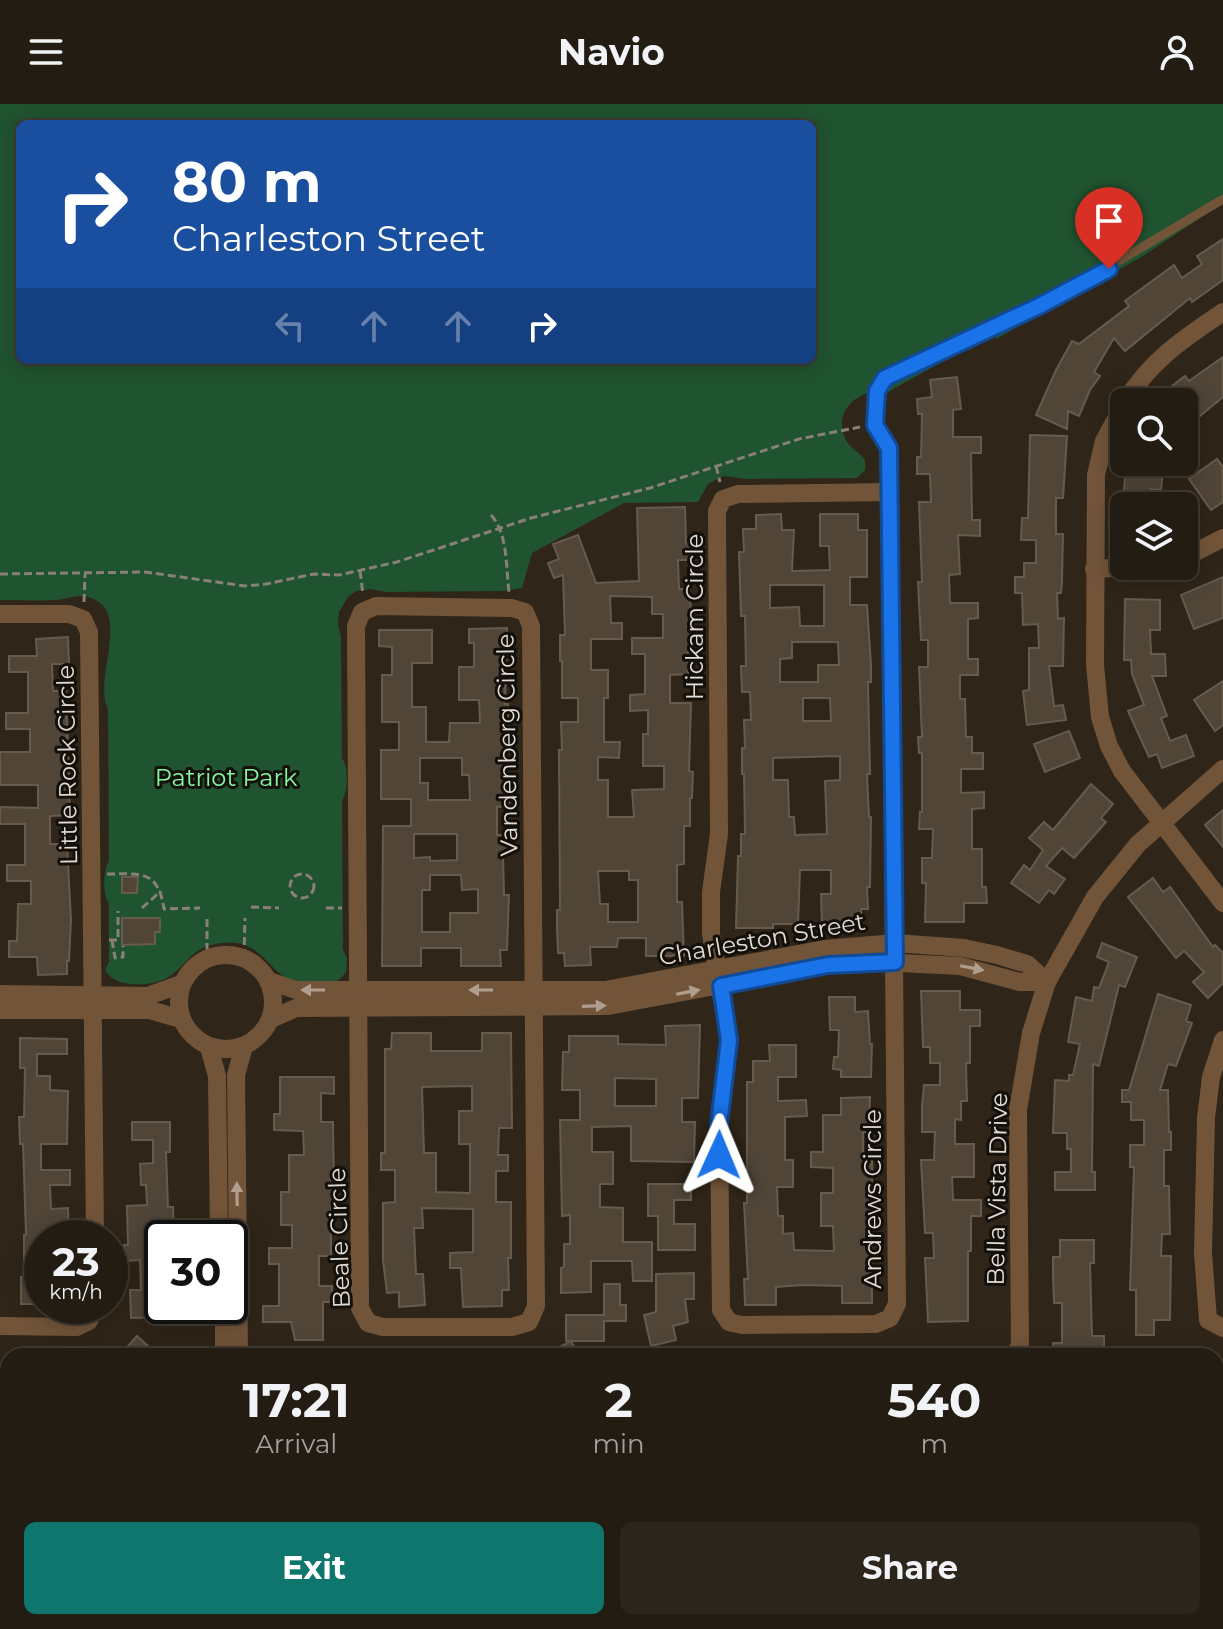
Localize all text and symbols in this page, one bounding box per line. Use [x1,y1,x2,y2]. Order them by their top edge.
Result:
icon: menu [24,30,68,74]
text: Navio [558,30,665,74]
icon: person [1155,30,1199,74]
text: 80 m [172,148,322,216]
icon: right [40,152,144,256]
pin [1075,187,1143,269]
icon: arrive [1087,199,1131,243]
text: Charleston Street [172,216,485,260]
icon: left [268,304,312,348]
icon: ahead [352,304,396,348]
icon: ahead [436,304,480,348]
icon: right [520,304,564,348]
map controls [1110,388,1198,580]
button: search [1110,388,1198,476]
button: layers [1110,492,1198,580]
street label: Hickam Circle [680,534,709,700]
street label: Vandenberg Circle [491,633,523,857]
street label: Little Rock Circle [51,665,83,865]
park label: Patriot Park [155,763,298,792]
street label: Charleston Street [657,907,868,971]
one-way arrow [959,963,984,975]
one-way arrow [300,984,325,996]
one-way arrow [468,984,493,997]
one-way arrow [676,986,701,998]
one-way arrow [582,1000,607,1013]
street label: Bella Vista Drive [981,1092,1013,1286]
street label: Andrews Circle [858,1109,887,1289]
position arrow [677,1113,761,1197]
street label: Beale Circle [322,1167,356,1309]
one-way arrow [231,1181,243,1206]
speed limit sign: 30 [144,1220,248,1324]
text: 23 [52,1237,100,1286]
text: km/h [49,1280,103,1304]
text: 17:21 [243,1371,350,1429]
text: 2 [604,1371,633,1429]
text: 540 [887,1371,981,1429]
text: Arrival [255,1428,337,1460]
text: min [592,1428,645,1460]
text: m [921,1428,948,1460]
button: Exit [24,1522,604,1614]
button: Share [620,1522,1200,1614]

